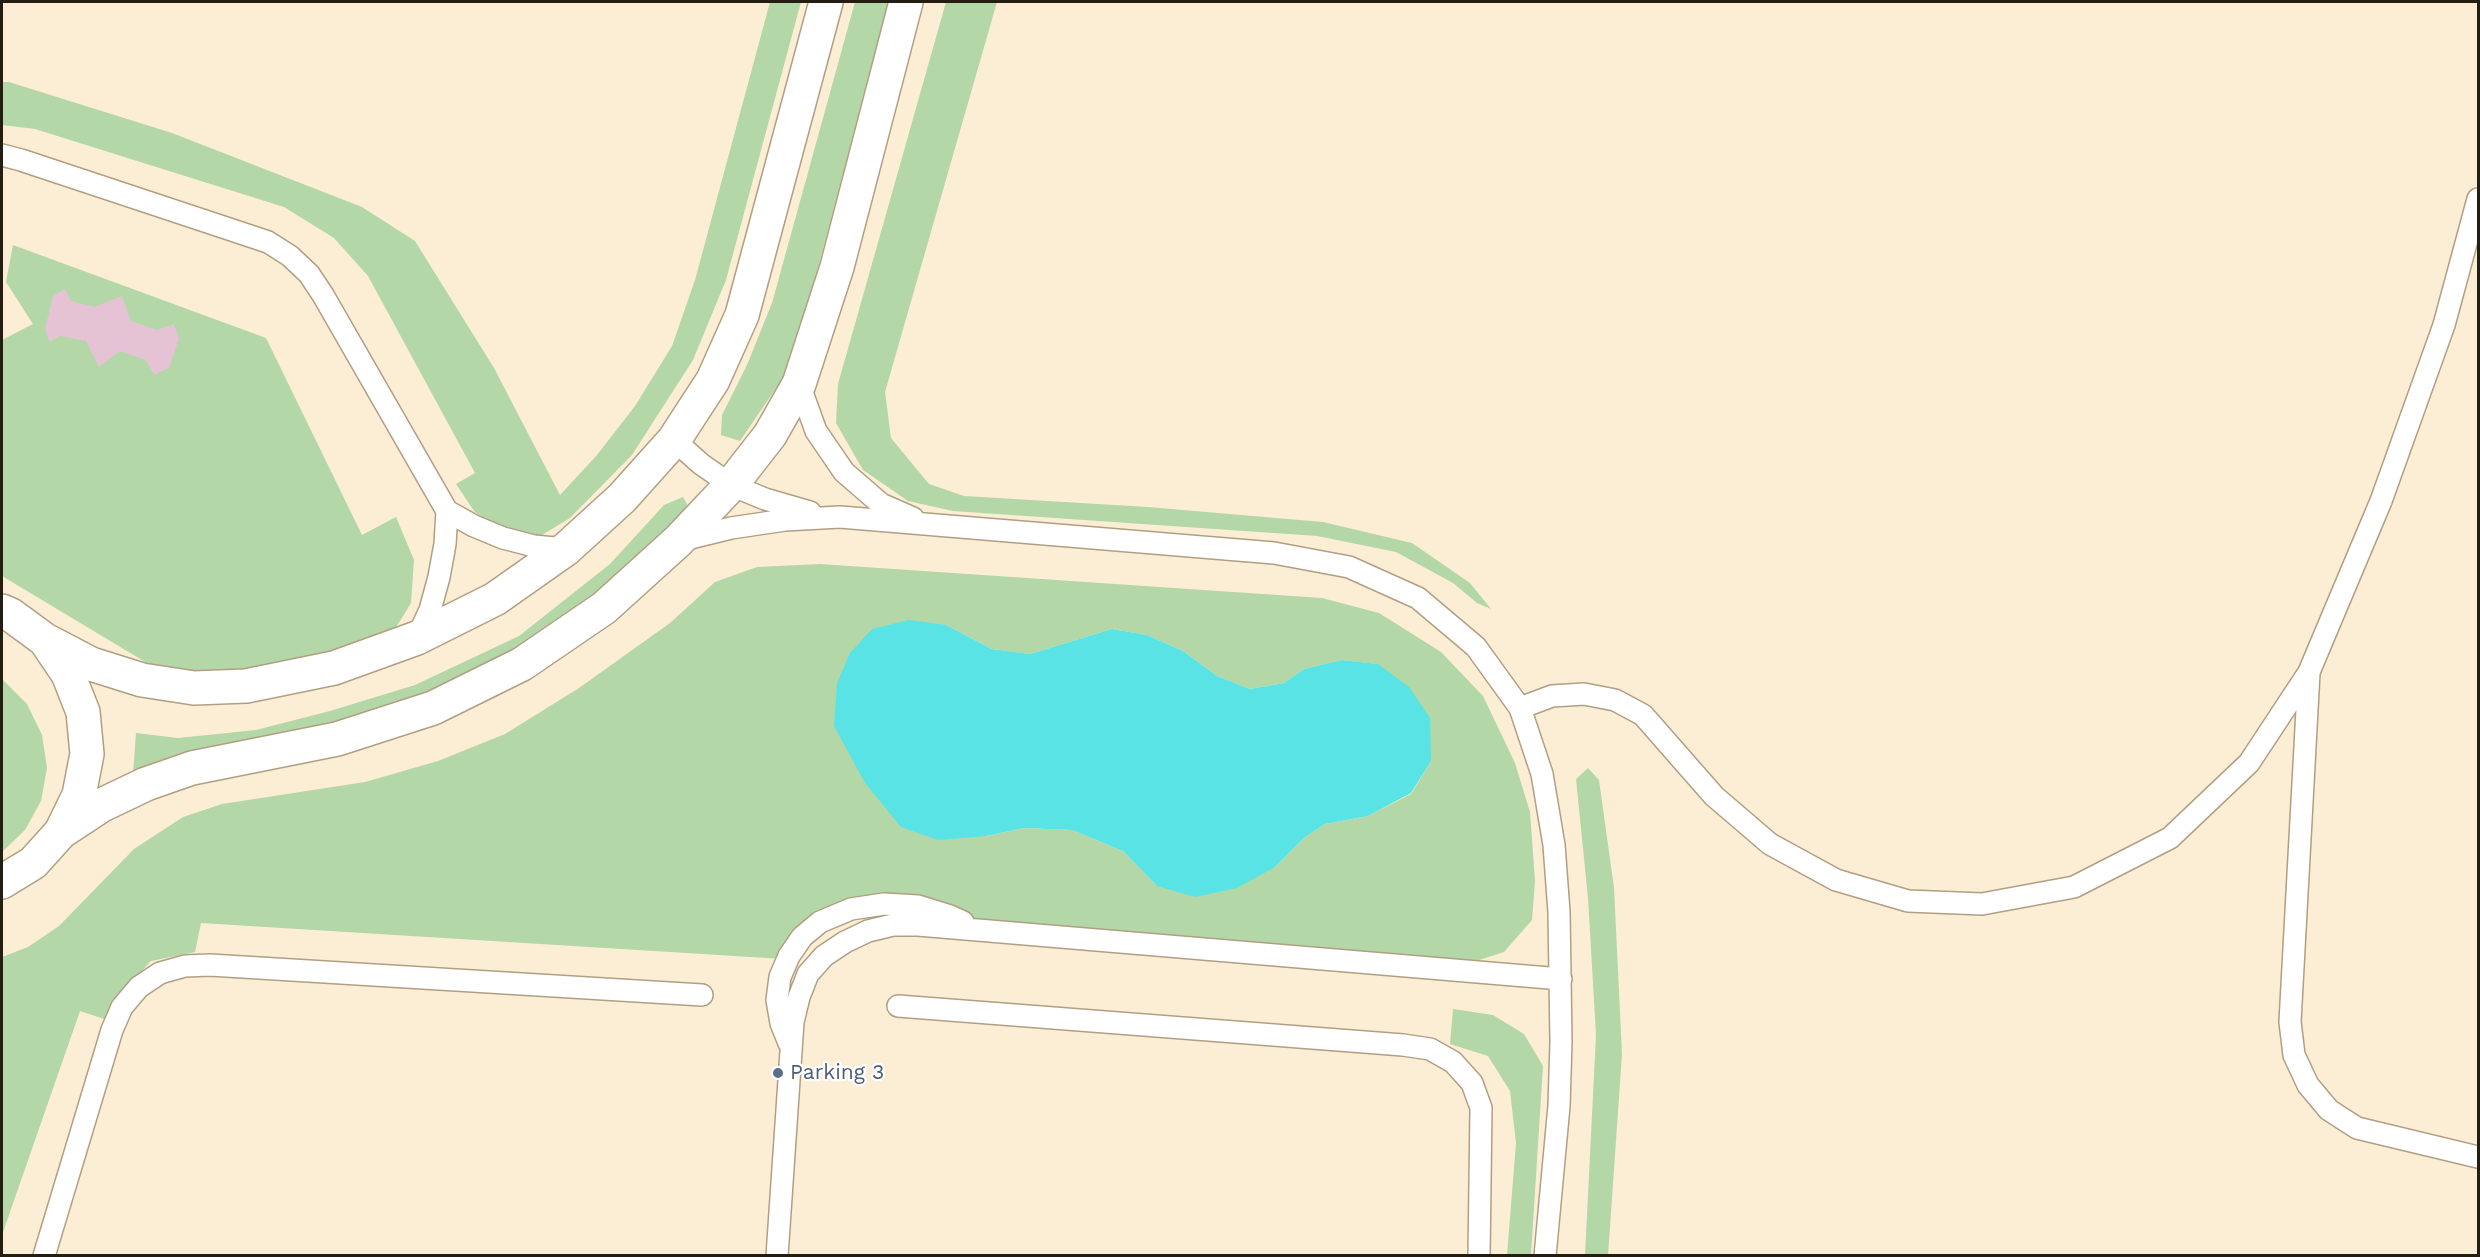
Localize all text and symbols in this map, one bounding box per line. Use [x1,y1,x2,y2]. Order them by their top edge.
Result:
place label: Parking 3 [790,1060,884,1086]
marker: Parking 3 [771,1066,785,1080]

